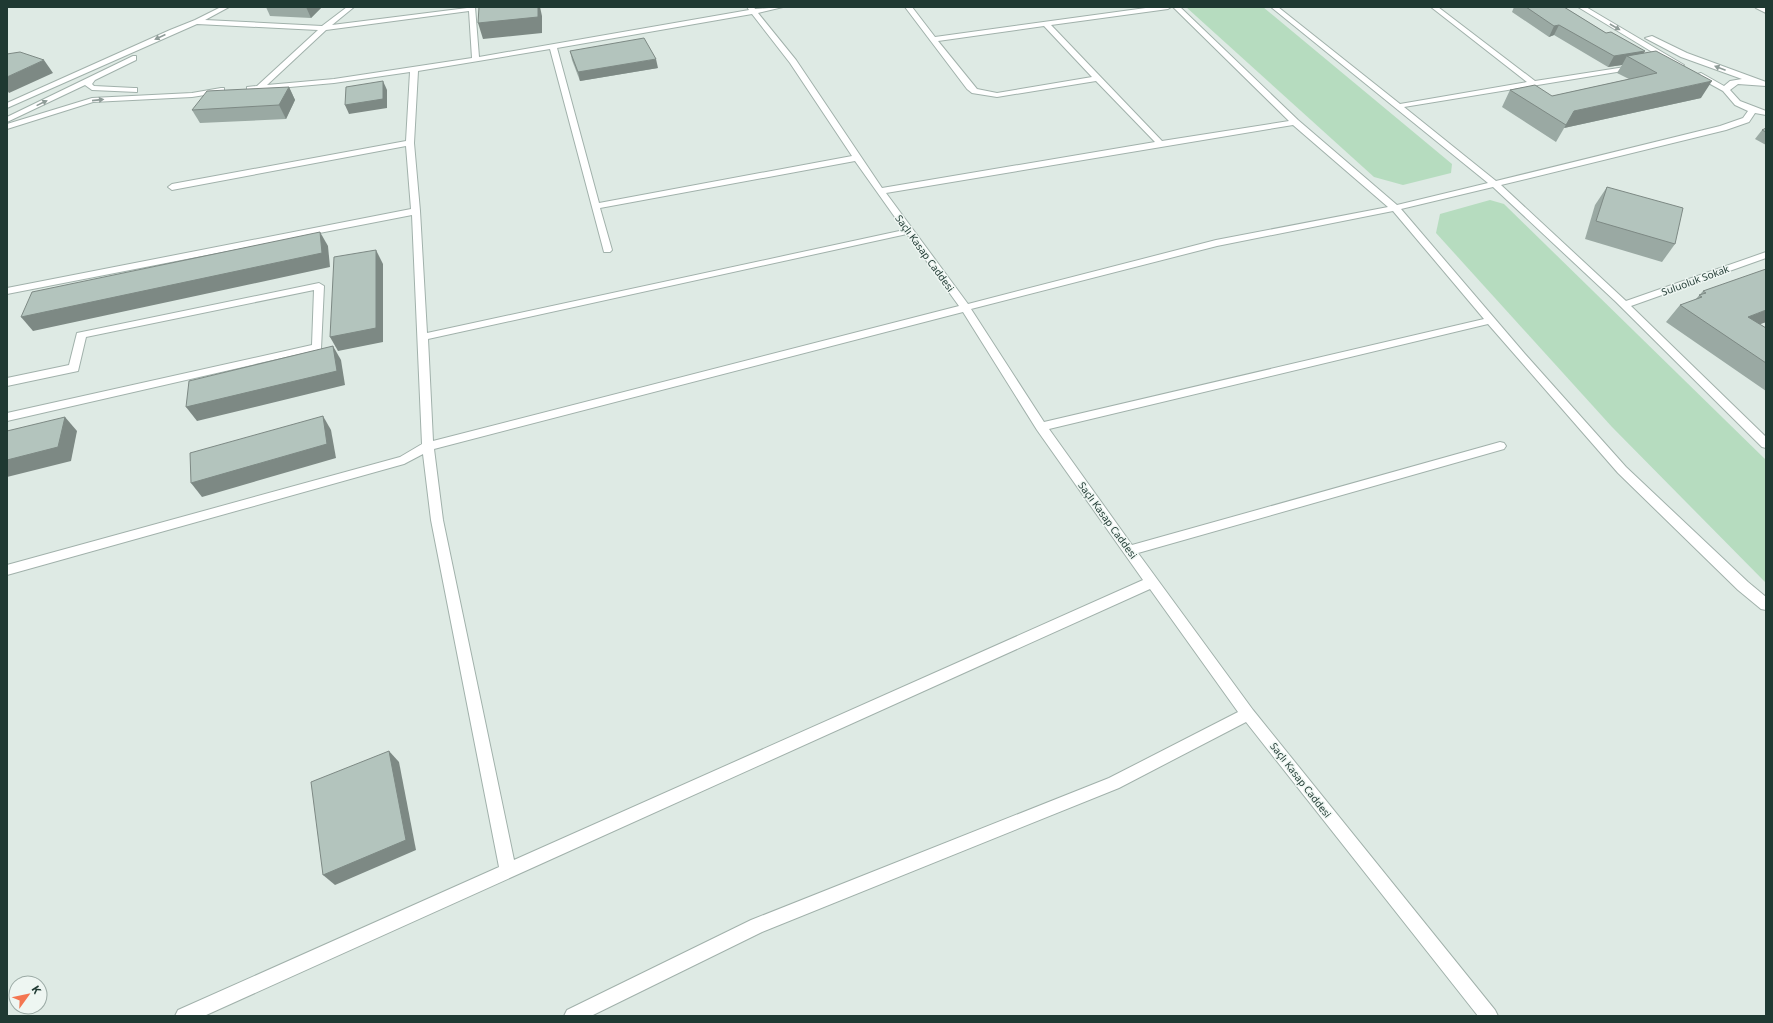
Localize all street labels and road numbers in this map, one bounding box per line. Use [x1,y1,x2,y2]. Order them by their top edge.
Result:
street label: Saçlı Kasap Caddesi [892,212,958,294]
street label: Suluoluk Sokak [1659,261,1731,299]
street label: Saçlı Kasap Caddesi [1075,479,1141,561]
street label: Saçlı Kasap Caddesi [1267,739,1335,821]

